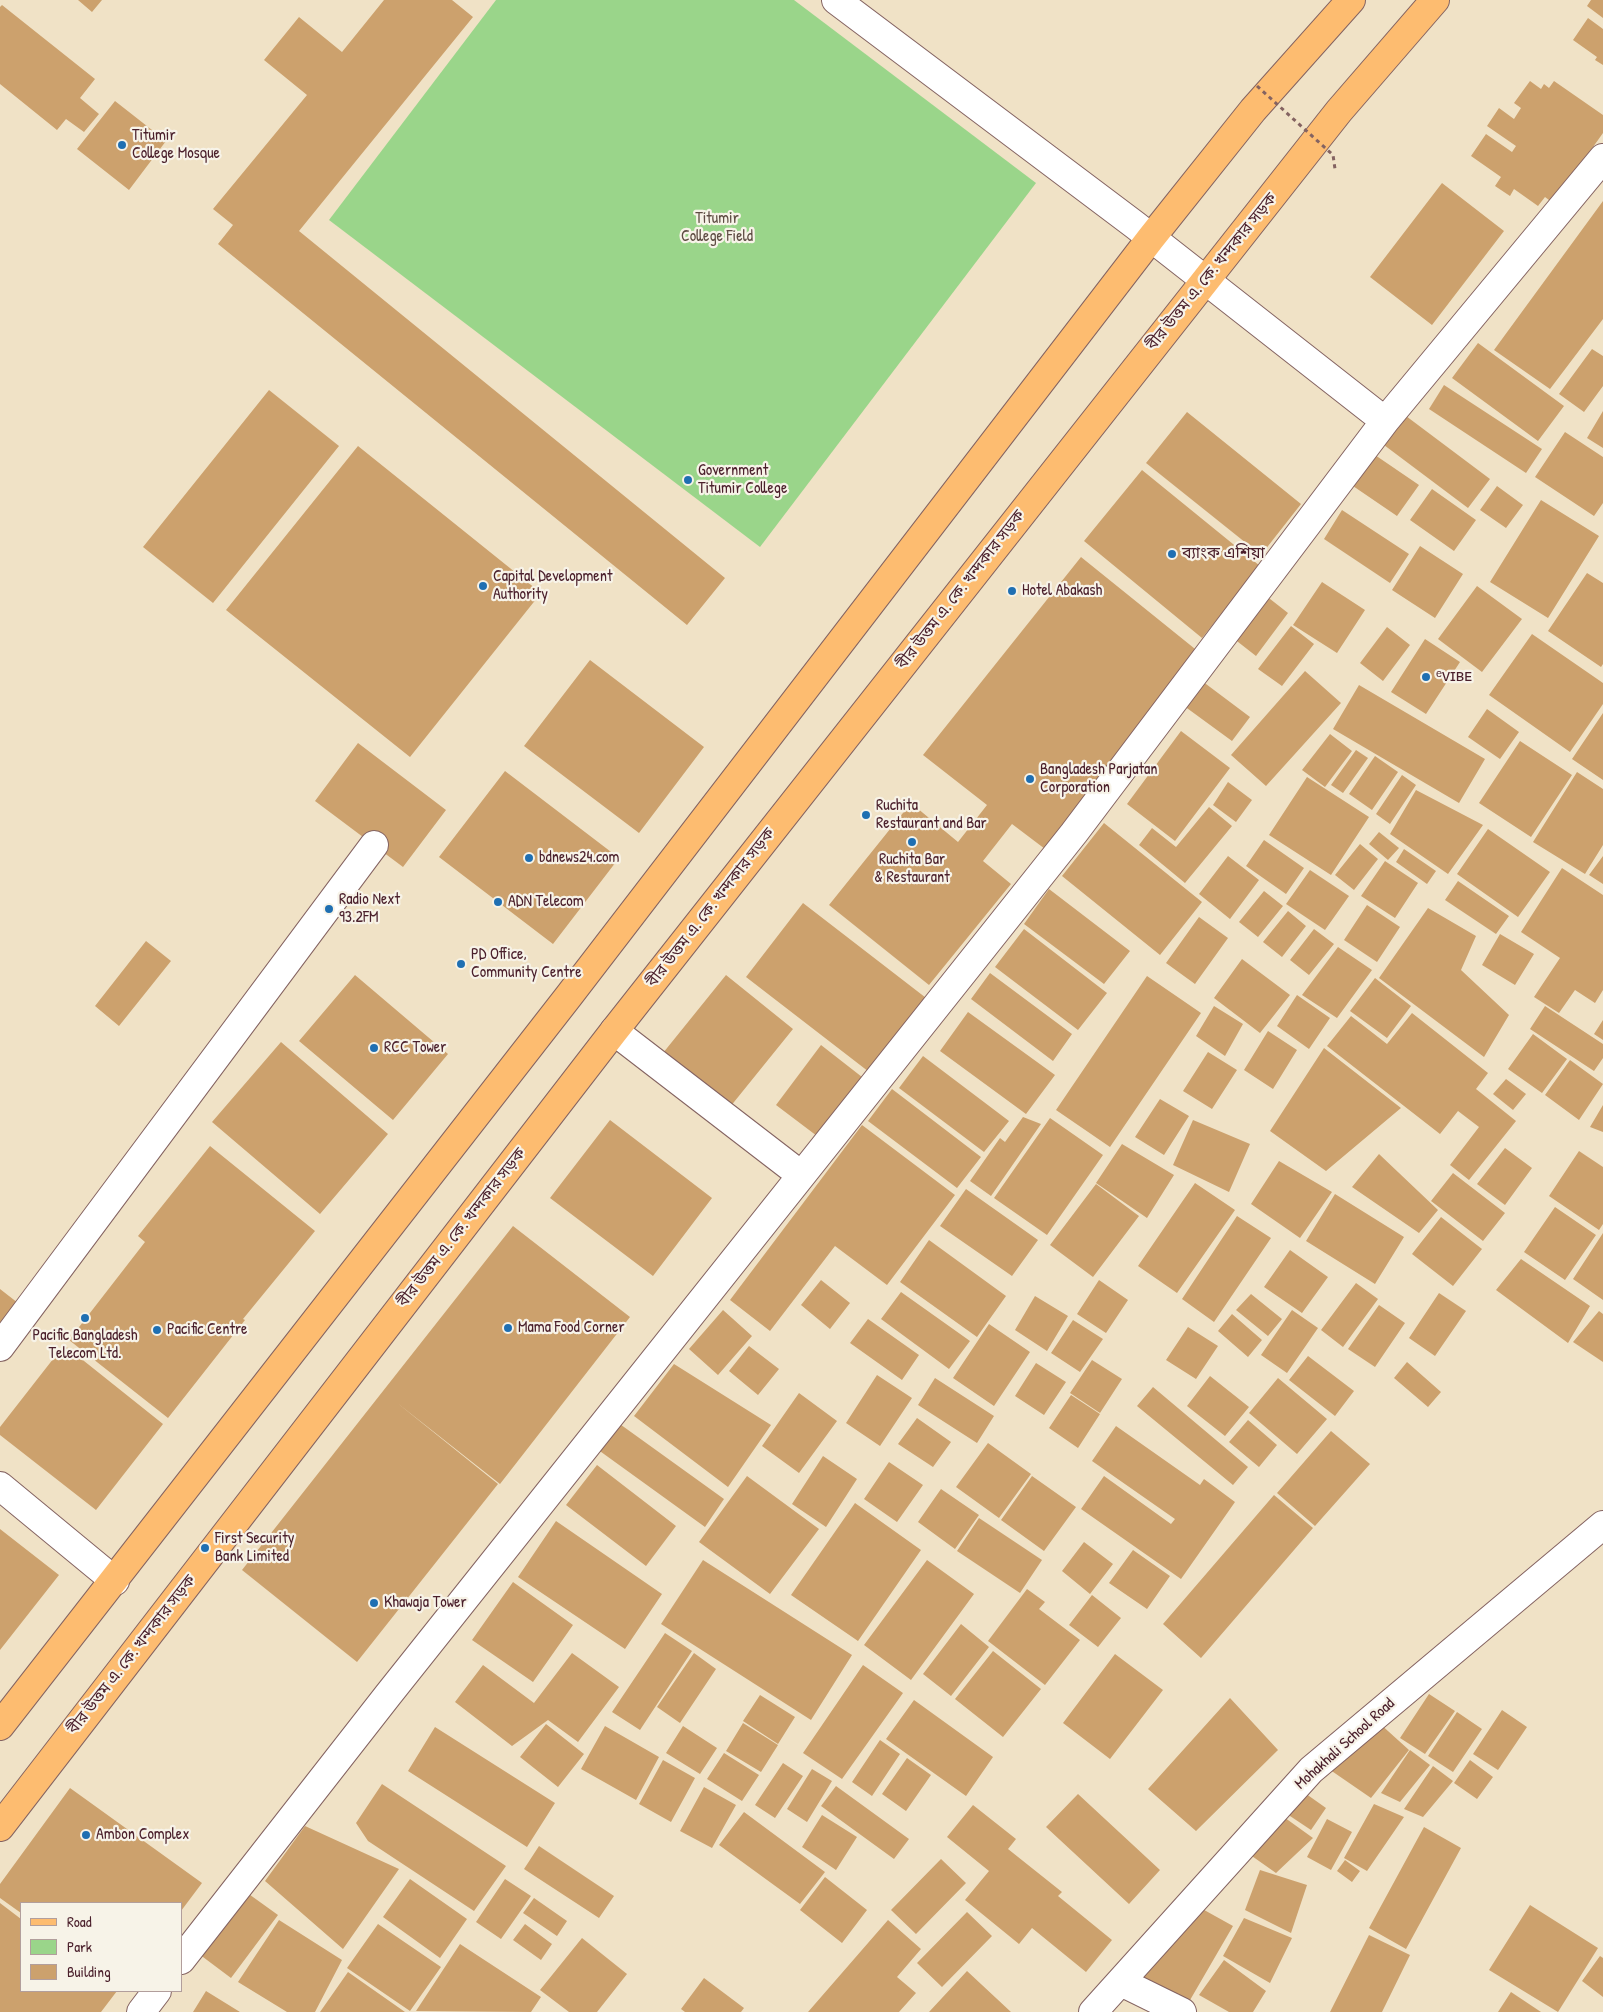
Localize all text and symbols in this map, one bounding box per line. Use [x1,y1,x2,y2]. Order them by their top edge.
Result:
place label: Titumir College Mosque [132,126,220,164]
marker: Titumir College Mosque [116,139,128,151]
street label: বীর উত্তম এ. কে. খন্দকার সড়ক [1143,190,1281,354]
park label: Titumir College Field [681,209,753,247]
place label: Government Titumir College [698,461,787,499]
marker: Government Titumir College [682,474,694,486]
street label: বীর উত্তম এ. কে. খন্দকার সড়ক [893,507,1029,673]
place label: ব্যাংক এশিয়া [1182,544,1265,564]
marker: ব্যাংক এশিয়া [1166,548,1178,560]
place label: Capital Development Authority [493,567,612,605]
marker: Capital Development Authority [477,580,489,592]
place label: Hotel Abakash [1022,581,1102,601]
marker: Hotel Abakash [1006,585,1018,597]
place label: ᵉᴠɪʙᴇ [1436,667,1472,687]
marker: ᵉᴠɪʙᴇ [1420,671,1432,683]
place label: Bangladesh Parjatan Corporation [1040,760,1158,798]
marker: Bangladesh Parjatan Corporation [1024,773,1036,785]
place label: Ruchita Restaurant and Bar [876,796,987,834]
marker: Ruchita Restaurant and Bar [860,809,872,821]
street label: বীর উত্তম এ. কে. খন্দকার সড়ক [643,825,779,991]
marker: Ruchita Bar & Restaurant [906,836,918,848]
place label: bdnews24.com [539,848,619,868]
place label: Ruchita Bar & Restaurant [874,850,950,888]
marker: bdnews24.com [523,852,535,864]
place label: Radio Next 93.2FM [339,890,400,928]
place label: ADN Telecom [508,892,584,912]
marker: ADN Telecom [492,896,504,908]
marker: Radio Next 93.2FM [323,903,335,915]
place label: PD Office, Community Centre [471,945,582,983]
marker: PD Office, Community Centre [455,958,467,970]
place label: RCC Tower [384,1038,446,1058]
marker: RCC Tower [368,1042,380,1054]
street label: বীর উত্তম এ. কে. খন্দকার সড়ক [394,1145,530,1311]
marker: Pacific Bangladesh Telecom Ltd. [79,1312,91,1324]
place label: Mama Food Corner [518,1318,625,1338]
place label: Pacific Centre [167,1320,247,1340]
marker: Mama Food Corner [502,1322,514,1334]
marker: Pacific Centre [151,1324,163,1336]
place label: Pacific Bangladesh Telecom Ltd. [33,1326,137,1364]
place label: First Security Bank Limited [215,1529,294,1567]
marker: First Security Bank Limited [199,1542,211,1554]
street label: বীর উত্তম এ. কে. খন্দকার সড়ক [64,1572,200,1738]
place label: Khawaja Tower [384,1593,467,1613]
marker: Khawaja Tower [368,1597,380,1609]
street label: Mohakhali School Road [1291,1694,1399,1794]
place label: Ambon Complex [96,1825,189,1845]
marker: Ambon Complex [80,1829,92,1841]
legend [20,1902,182,1992]
text: Road [67,1911,92,1932]
text: Park [67,1936,92,1957]
text: Building [67,1961,111,1982]

